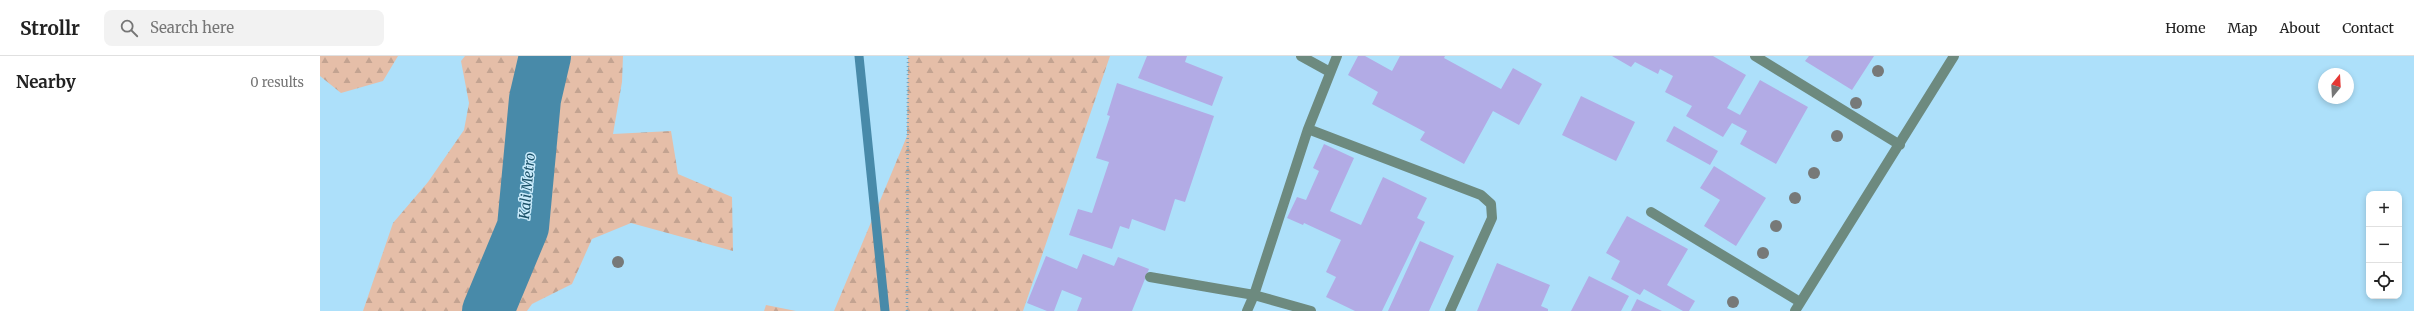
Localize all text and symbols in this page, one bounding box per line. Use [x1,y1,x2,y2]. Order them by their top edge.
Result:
search box [104,10,384,46]
text: Strollr [20,16,80,40]
icon: search [118,17,140,39]
text: Search here [150,18,234,37]
text: Home [2165,19,2206,37]
text: Map [2228,19,2257,37]
text: About [2279,19,2320,37]
text: Contact [2342,19,2394,37]
north arrow [2318,68,2354,104]
text: Nearby [16,71,76,93]
text: 0 results [250,74,304,91]
water label: Kali Metro [515,152,539,221]
map controls [2366,191,2402,299]
button: + [2366,191,2402,227]
button: − [2366,227,2402,263]
button: locate [2366,263,2402,299]

